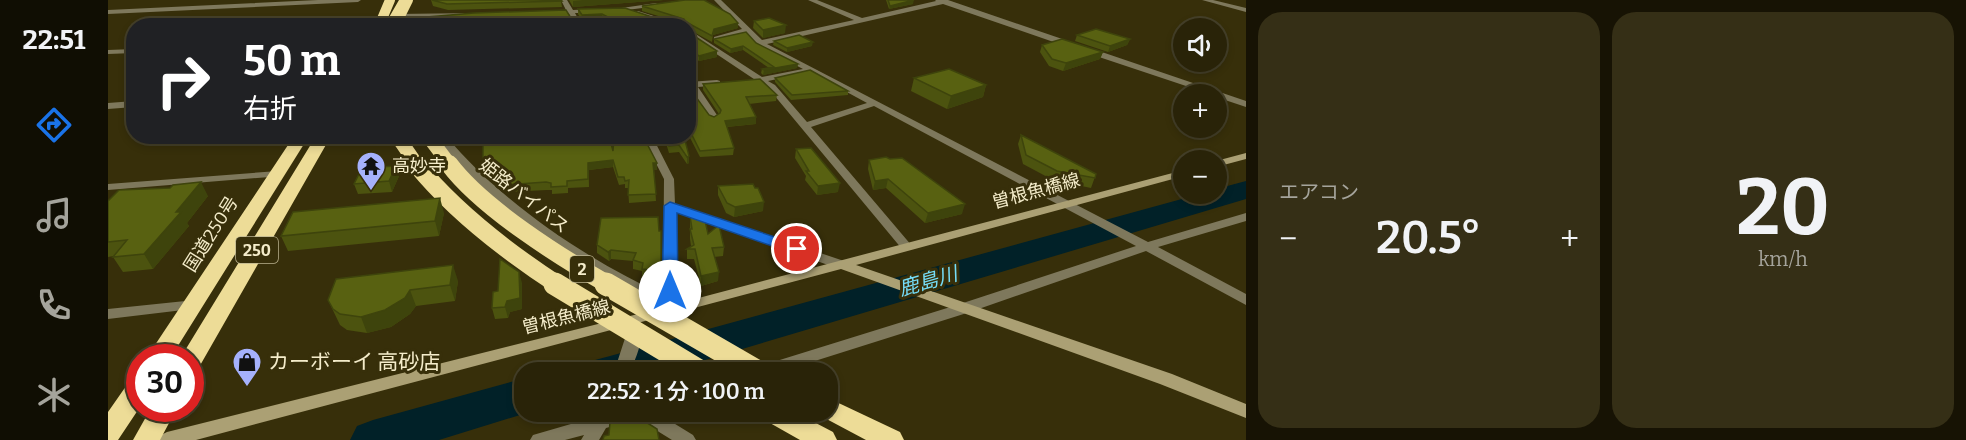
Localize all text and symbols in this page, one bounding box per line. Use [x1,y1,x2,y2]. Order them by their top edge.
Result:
map controls [1173,18,1227,204]
button: sound [1173,18,1227,72]
text: 22:51 [23,24,85,56]
text: 50 m [243,36,340,86]
icon: right [144,42,222,120]
button: + [1173,84,1227,138]
text: 右折 [243,93,297,125]
icon: directions [33,104,75,146]
temple icon: 高妙寺 [355,150,387,192]
button: − [1173,150,1227,204]
street label: 姫路バイパス [475,154,573,238]
place label: 高妙寺 [392,155,446,177]
text: 20 [1736,161,1830,255]
street label: 曽根魚橋線 [990,169,1082,213]
text: エアコン [1279,180,1359,204]
street label: 国道250号 [179,192,243,276]
icon: music [33,194,75,236]
text: 20.5° [1376,211,1481,265]
text: − [1279,219,1297,259]
text: + [1560,219,1579,259]
pin [771,223,822,274]
icon: arrive [780,232,813,265]
road number: 250 [236,237,278,263]
text: km/h [1758,247,1808,271]
road number: 2 [570,256,594,282]
position arrow [638,259,702,323]
water label: 鹿島川 [896,261,962,301]
icon: phone [33,284,75,326]
street label: 曽根魚橋線 [520,295,612,339]
speed limit sign: 30 [126,344,204,422]
shop icon: カーボーイ 高砂店 [231,346,263,388]
place label: カーボーイ 高砂店 [268,349,440,375]
icon: climate [33,374,75,416]
text: 22:52 · 1 分 · 100 m [587,378,765,405]

